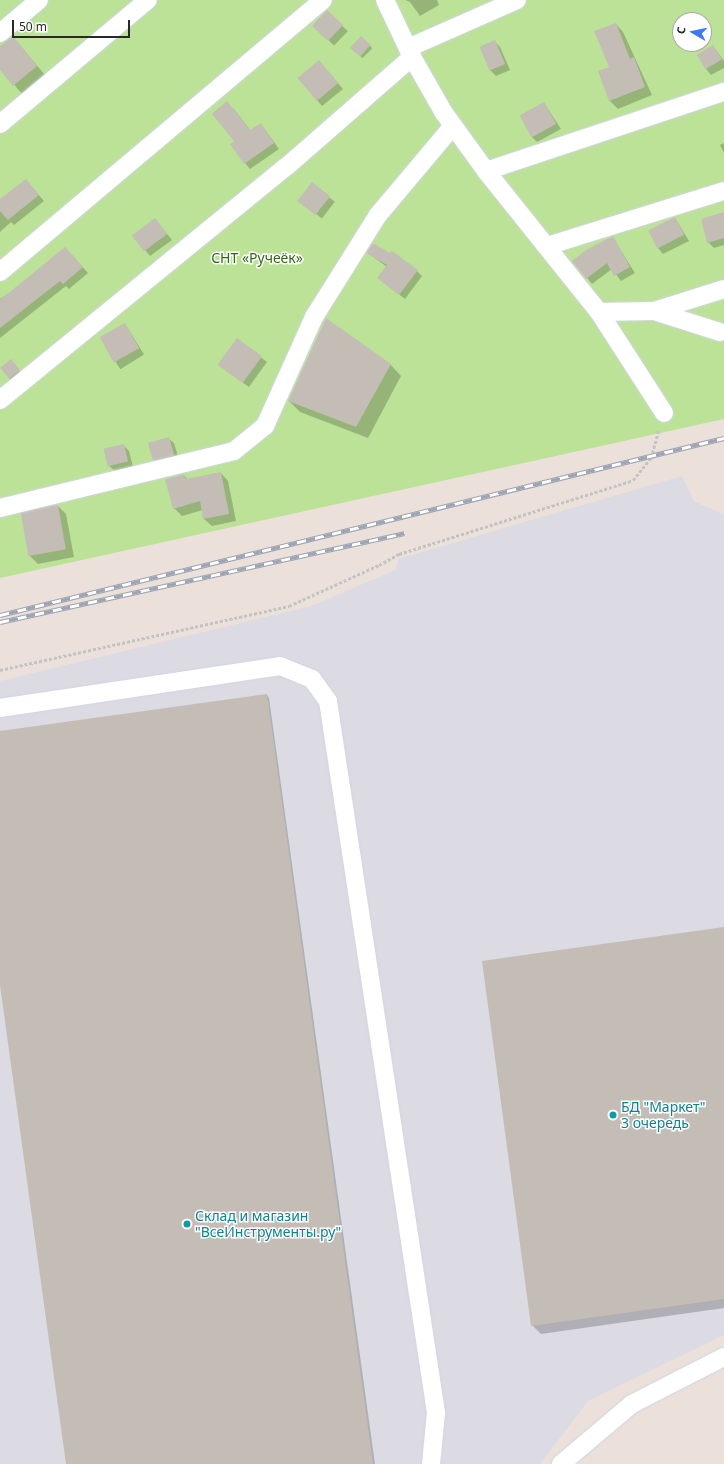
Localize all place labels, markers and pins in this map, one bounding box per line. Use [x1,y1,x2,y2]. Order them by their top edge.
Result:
place label: БД "Маркет" 3 очередь [621,1099,706,1132]
marker: БД "Маркет" 3 очередь [608,1110,618,1120]
place label: Склад и магазин "ВсеИнструменты.ру" [195,1208,341,1240]
marker: Склад и магазин "ВсеИнструменты.ру" [182,1219,192,1229]

